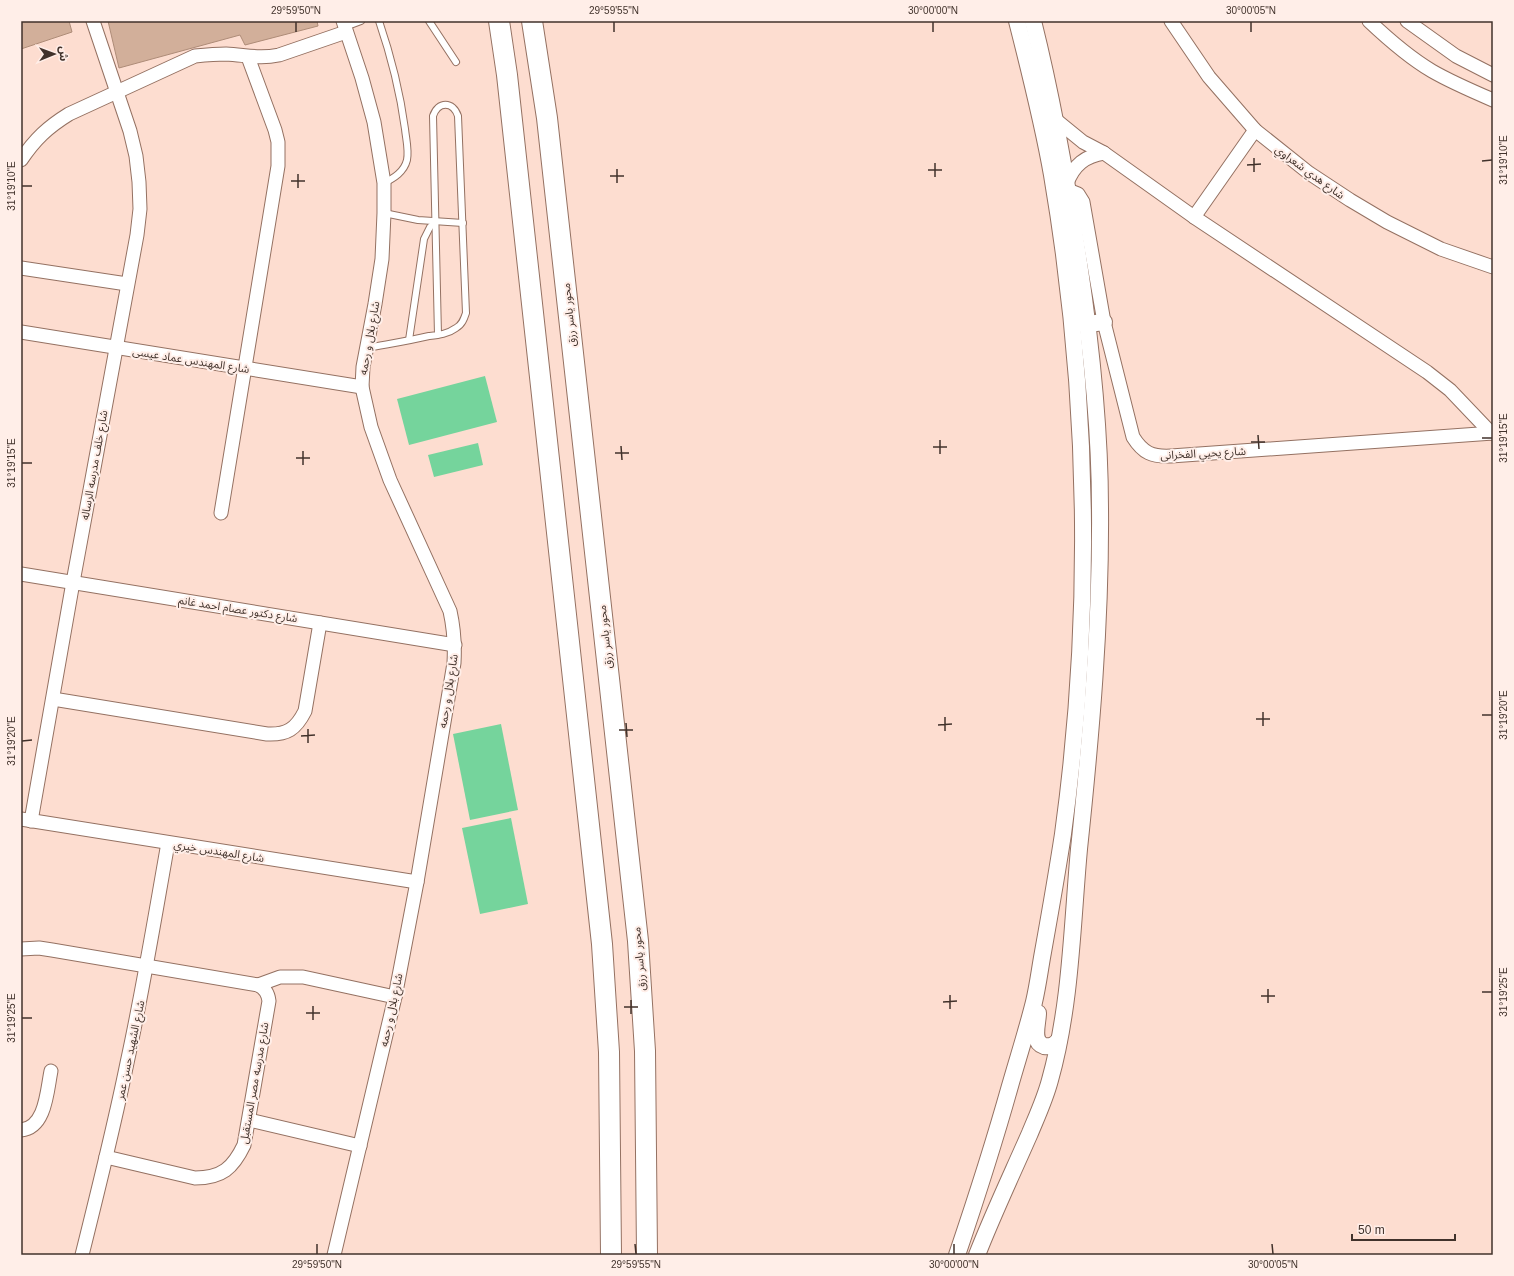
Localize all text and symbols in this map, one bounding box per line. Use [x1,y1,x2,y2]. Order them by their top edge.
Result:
text: 29°59'50"N [271,5,321,16]
text: 29°59'55"N [589,5,639,16]
text: 30°00'00"N [908,5,958,16]
text: 30°00'05"N [1226,5,1276,16]
north arrow [34,34,74,74]
text: ش [57,46,70,61]
text: 31°19'10"E [1498,135,1509,185]
street label: شارع هدي شعراوي [1271,143,1347,204]
text: 31°19'10"E [6,161,17,211]
street label: محور ياسر رزق [560,282,579,347]
street label: شارع بلال و رحمه [357,300,383,376]
street label: شارع المهندس عماد عيسى [131,345,251,377]
street label: شارع خلف مدرسه الرساله [78,409,112,521]
text: 31°19'15"E [1498,413,1509,463]
text: 31°19'15"E [6,438,17,488]
street label: شارع يحيي الفخرانى [1160,445,1247,465]
street label: شارع دكتور عصام احمد غانم [177,594,299,627]
street label: محور ياسر رزق [596,604,615,669]
street label: شارع بلال و رحمه [436,653,462,729]
text: 31°19'20"E [1498,690,1509,740]
text: 31°19'20"E [6,716,17,766]
street label: شارع المهندس خيري [172,838,265,868]
street label: محور ياسر رزق [630,926,649,991]
text: 31°19'25"E [1498,967,1509,1017]
street label: شارع بلال و رحمه [377,972,407,1048]
text: 31°19'25"E [6,993,17,1043]
street label: شارع الشهيد حسن عمر [113,999,148,1102]
street label: شارع مدرسه مصر المستقبل [237,1021,273,1145]
scale bar [1352,1216,1455,1242]
text: 50 m [1358,1223,1385,1237]
text: 29°59'50"N [292,1259,342,1270]
text: 29°59'55"N [611,1259,661,1270]
text: 30°00'00"N [929,1259,979,1270]
text: 30°00'05"N [1248,1259,1298,1270]

